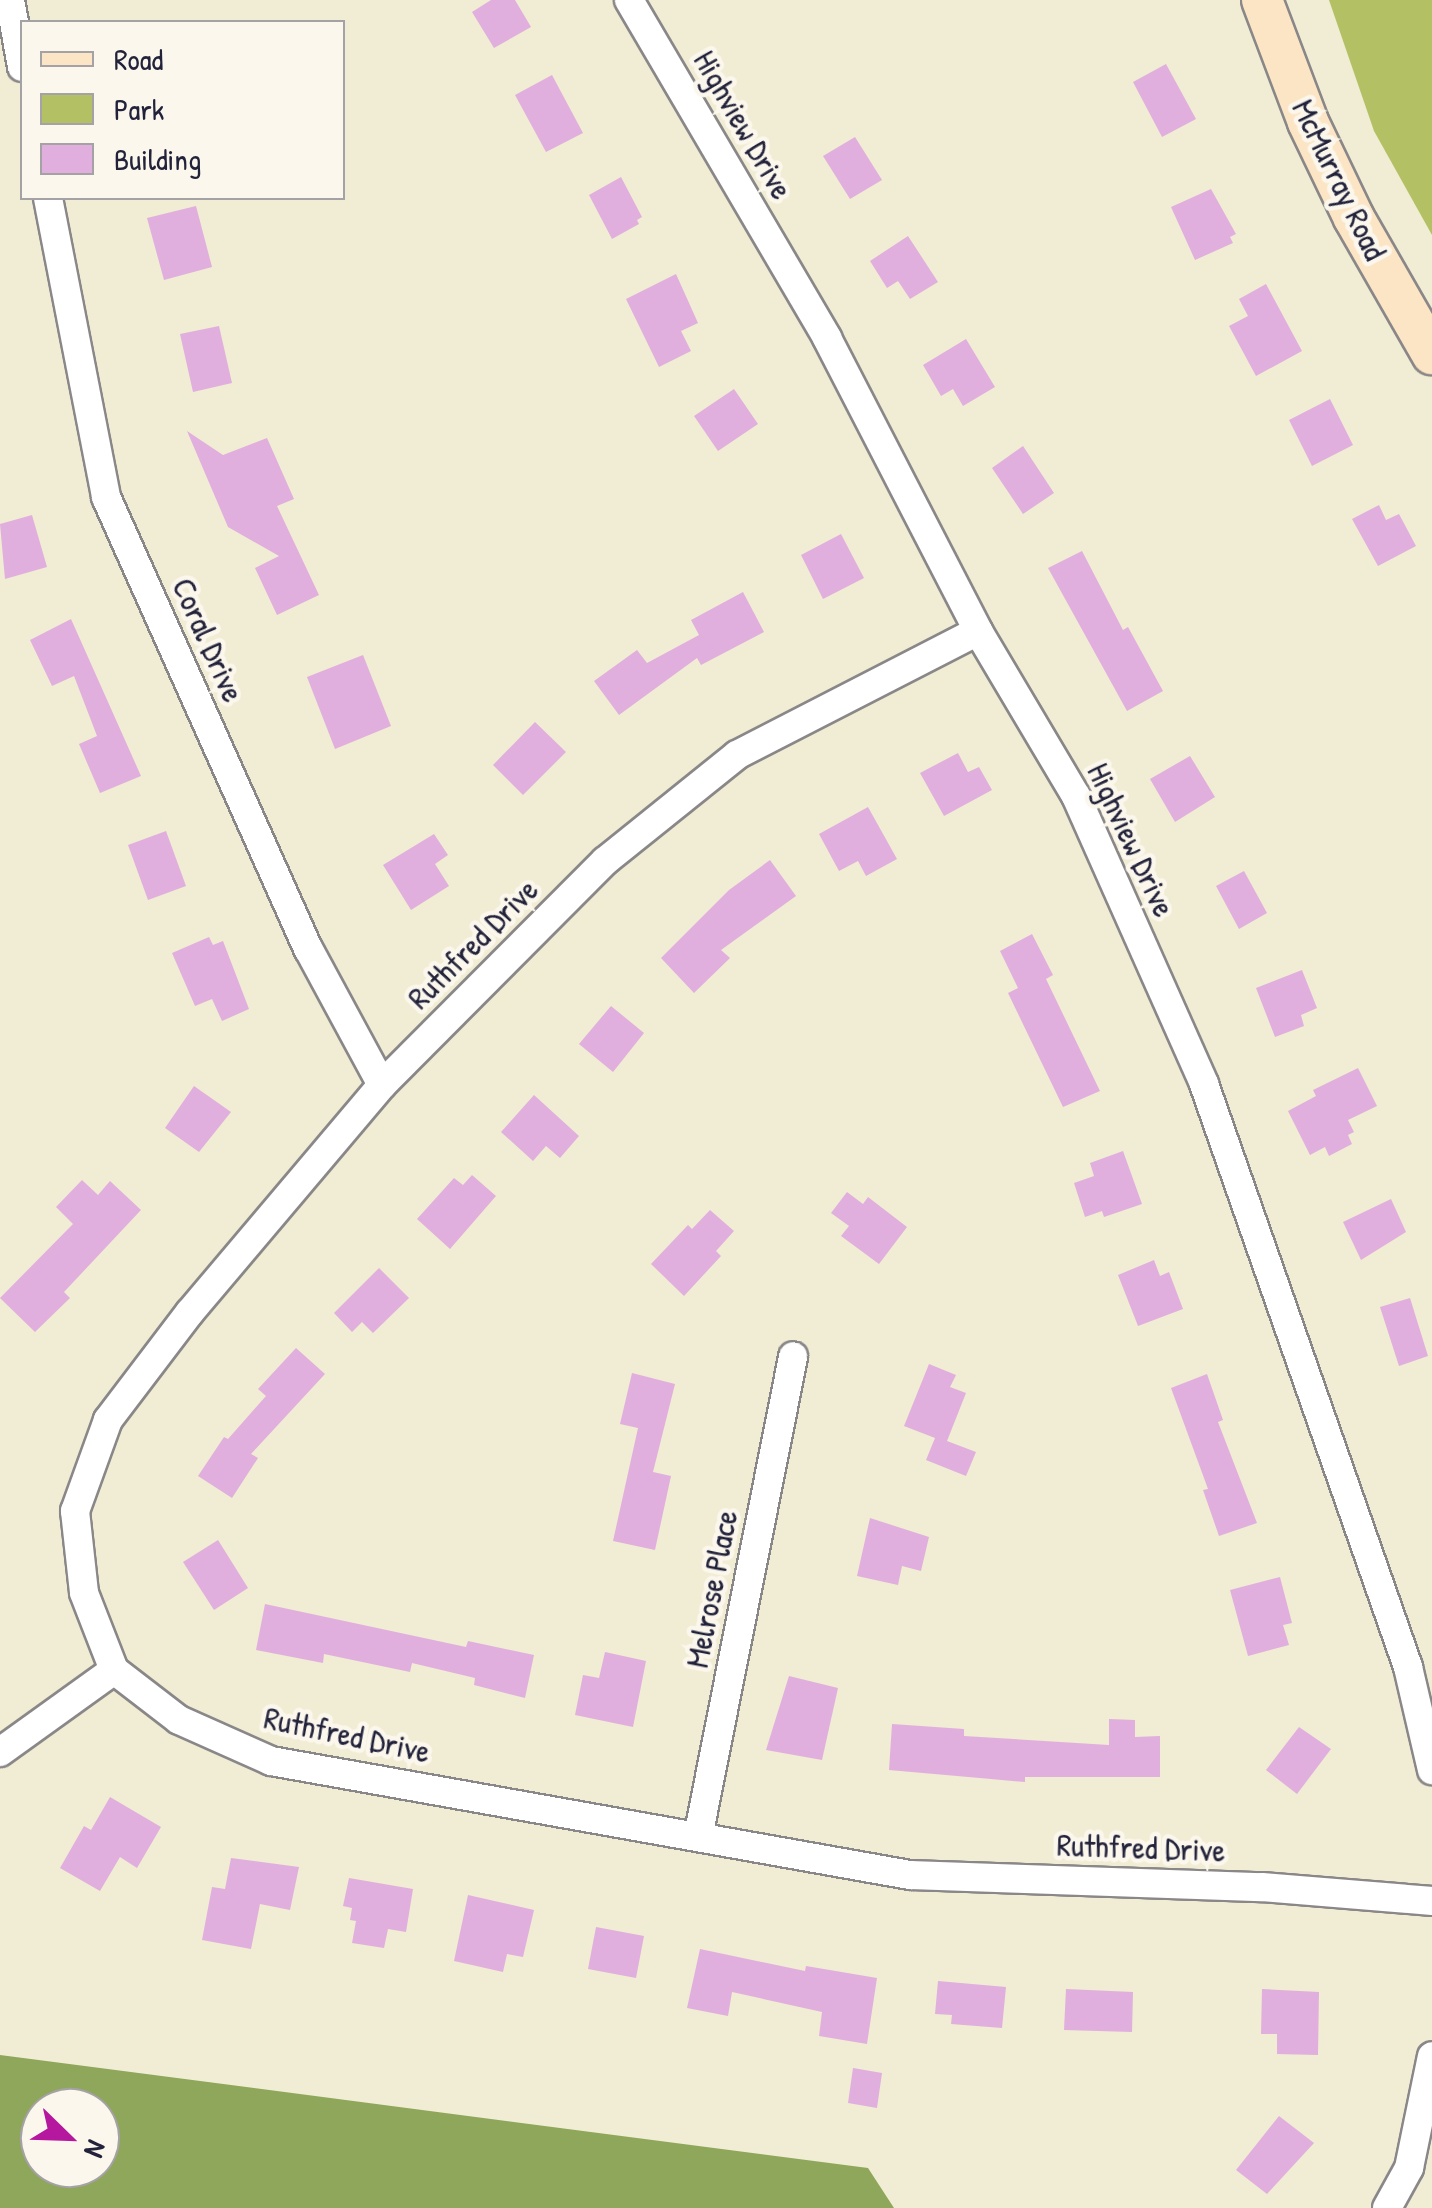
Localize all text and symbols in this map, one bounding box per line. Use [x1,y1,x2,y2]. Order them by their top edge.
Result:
legend [20,20,345,200]
text: Road [114,39,163,79]
street label: Highview Drive [685,44,801,206]
text: Park [114,89,164,129]
street label: McMurray Road [1284,93,1394,267]
text: Building [114,139,201,179]
street label: Coral Drive [164,572,252,708]
street label: Highview Drive [1079,757,1183,923]
street label: Ruthfred Drive [400,871,546,1017]
street label: Melrose Place [678,1507,746,1671]
street label: Ruthfred Drive [261,1699,433,1771]
street label: Ruthfred Drive [1056,1826,1226,1870]
north arrow [20,2088,120,2188]
text: N [75,2135,116,2163]

